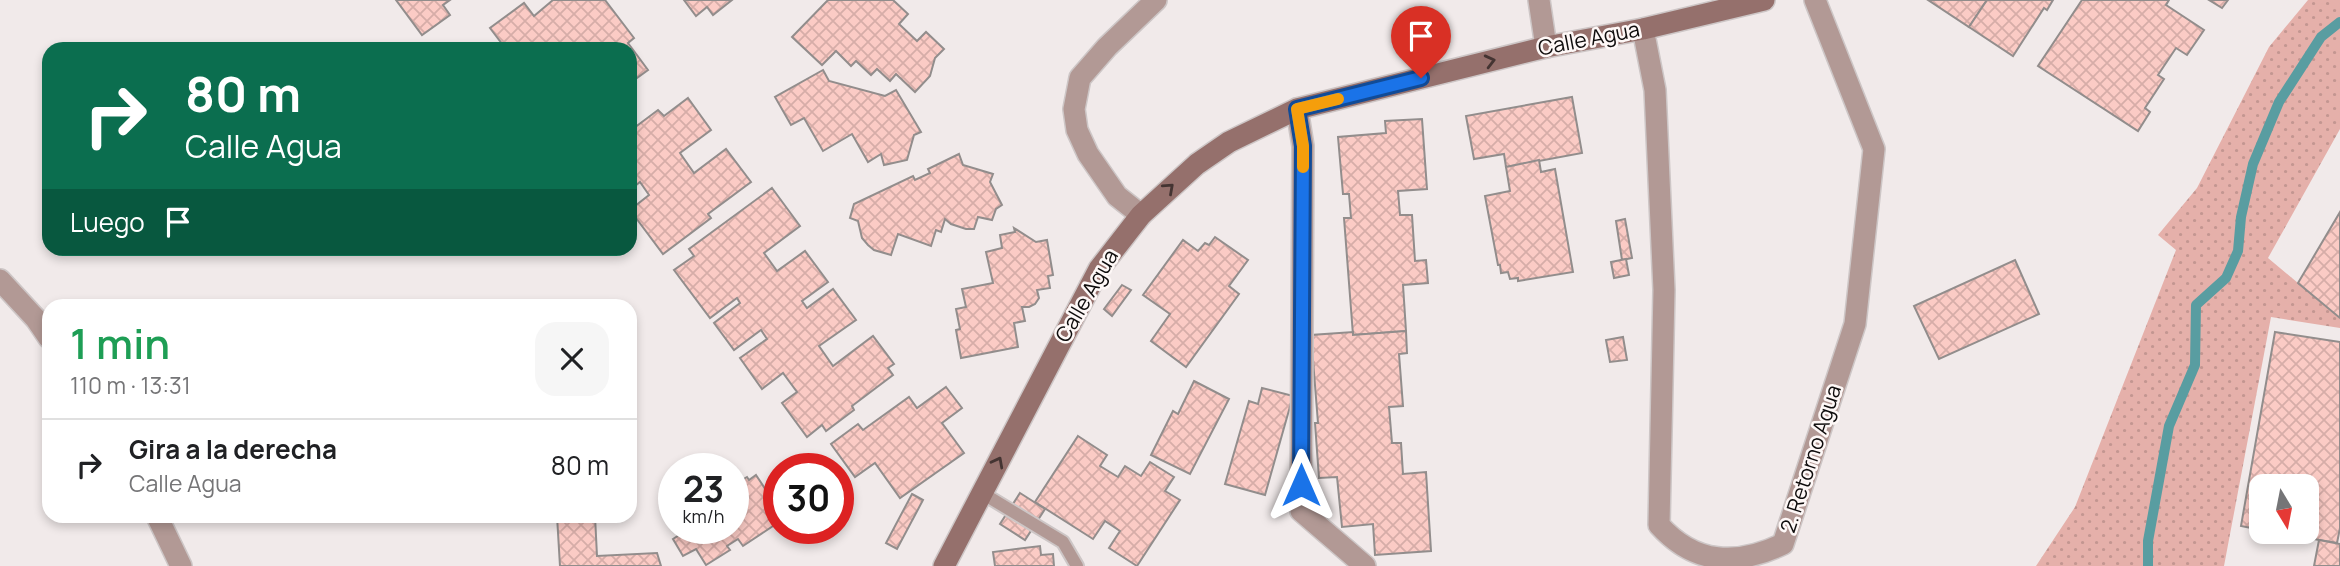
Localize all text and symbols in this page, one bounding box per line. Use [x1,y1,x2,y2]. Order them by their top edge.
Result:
pin [1391,6,1451,78]
street label: Calle Agua [1536,14,1642,62]
icon: arrive [1402,17,1440,55]
one-way arrow [1484,55,1496,69]
text: 80 m [185,60,301,127]
icon: right [70,70,161,161]
text: Calle Agua [185,124,342,168]
one-way arrow [1161,183,1174,196]
icon: arrive [159,203,197,241]
text: Luego [70,204,145,240]
street label: Calle Agua [1048,244,1124,347]
text: 1 min [70,314,170,372]
button: close [535,322,609,396]
text: 110 m · 13:31 [70,369,191,401]
street label: 2. Retorno Agua [1773,381,1847,536]
text: Gira a la derecha [129,431,337,467]
icon: right [70,446,108,484]
text: 80 m [551,447,609,483]
position arrow [1264,448,1338,522]
speed limit sign: 30 [763,453,854,544]
one-way arrow [990,457,1003,469]
text: 23 [683,465,724,513]
text: Calle Agua [129,467,242,499]
north arrow [2249,474,2319,544]
map controls [2249,474,2319,544]
text: km/h [683,504,724,528]

